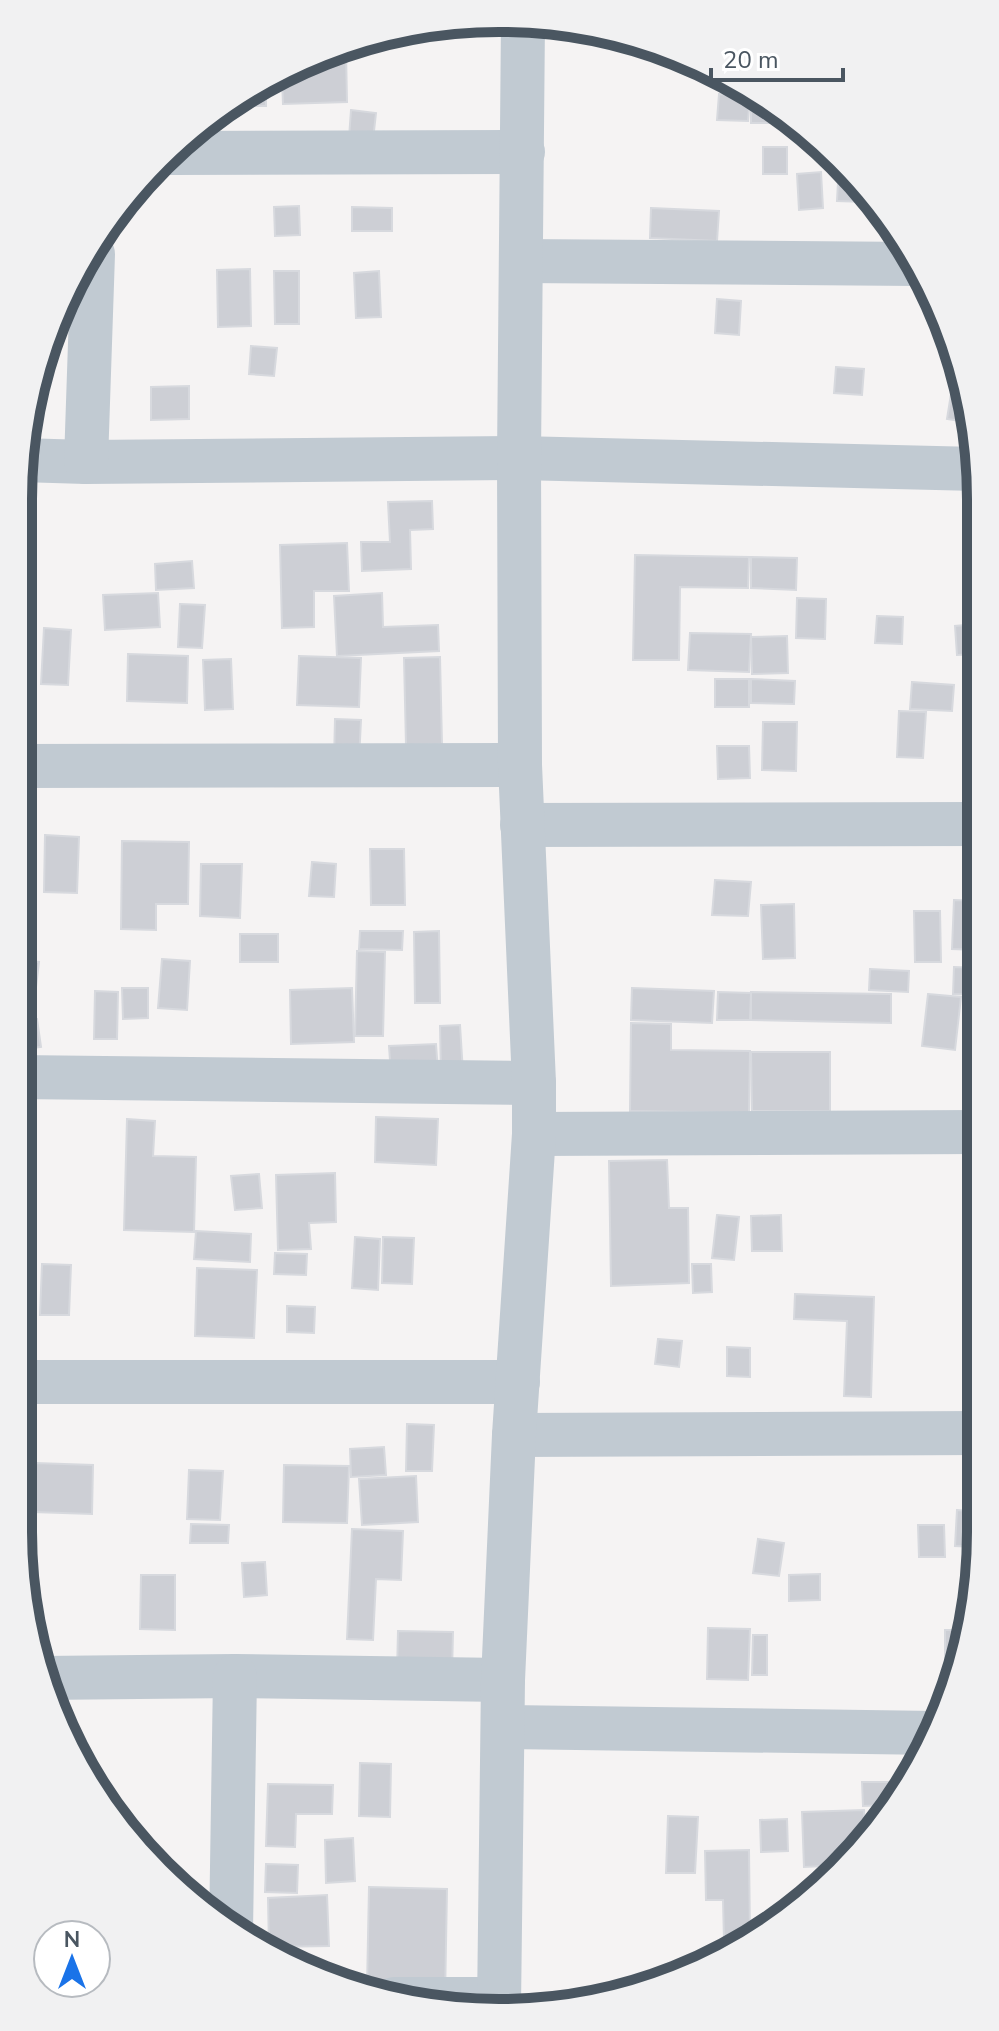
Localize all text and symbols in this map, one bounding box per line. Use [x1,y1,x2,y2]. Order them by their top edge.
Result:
scale bar [711,32,843,82]
text: 20 m [723,44,779,76]
north arrow [32,1919,112,1999]
text: N [64,1925,80,1955]

